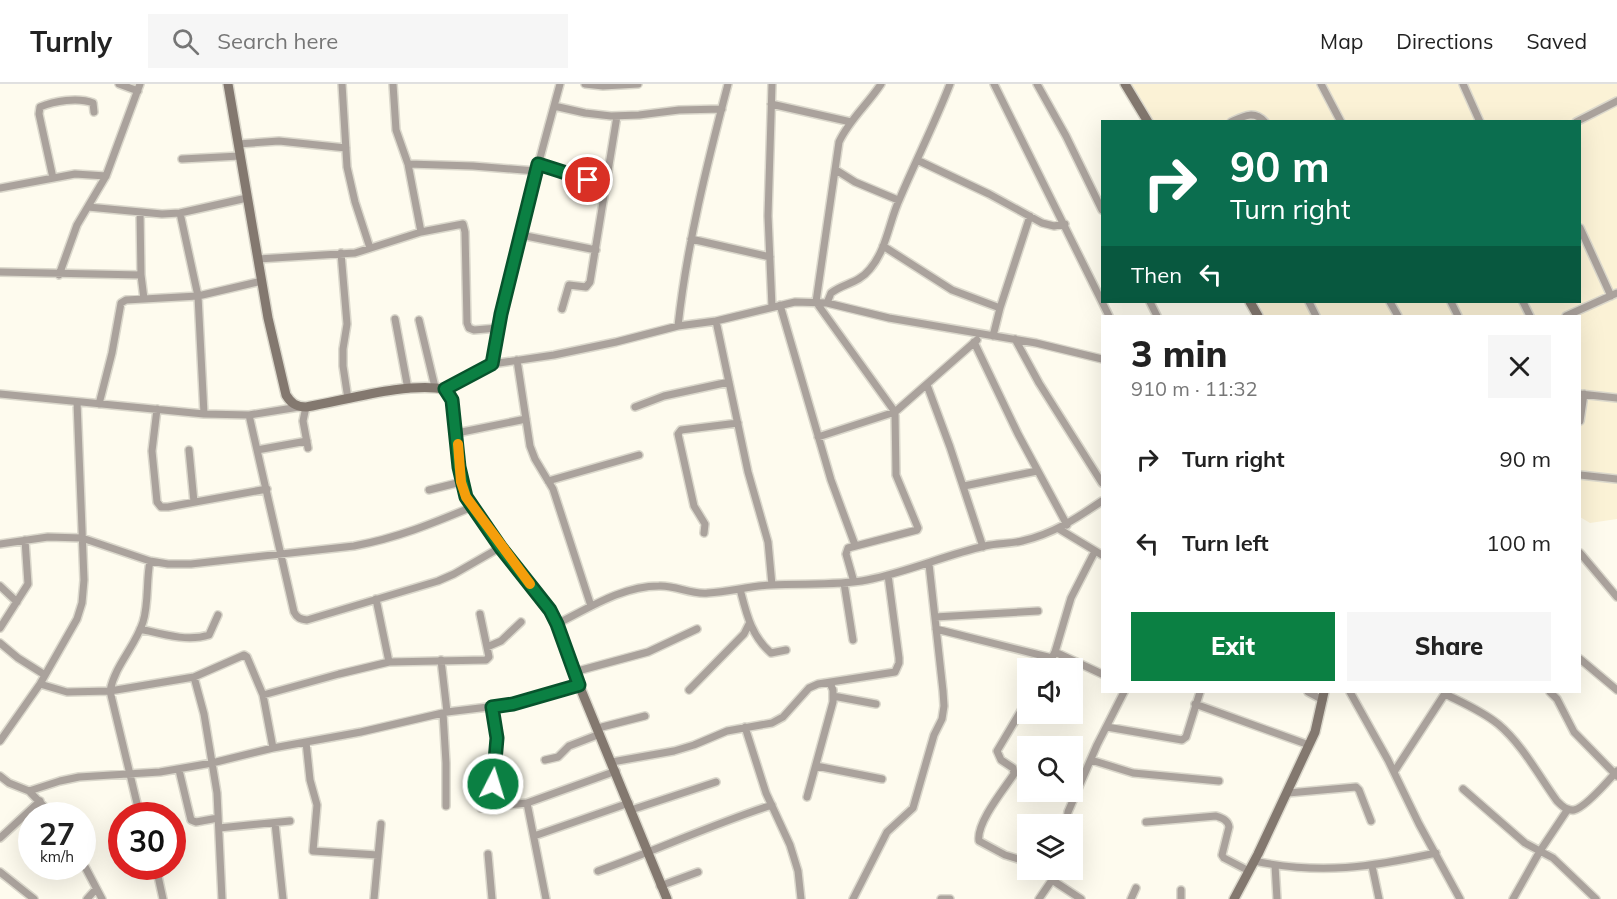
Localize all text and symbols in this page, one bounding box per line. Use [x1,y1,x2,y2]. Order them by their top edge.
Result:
search box [148,14,568,68]
text: Turnly [30,24,112,59]
icon: search [169,25,202,58]
text: Search here [217,27,338,55]
text: Map [1320,28,1363,54]
text: Directions [1396,28,1493,54]
text: Saved [1526,28,1587,54]
text: 90 m [1230,140,1330,193]
icon: right [1131,144,1209,222]
pin [562,154,613,205]
icon: arrive [571,163,604,196]
text: Turn right [1230,192,1350,226]
icon: left [1194,258,1227,291]
text: Then [1131,261,1182,289]
text: 3 min [1131,331,1227,376]
button: close [1488,335,1551,398]
text: 910 m · 11:32 [1131,376,1257,401]
icon: right [1131,443,1164,476]
text: Turn right [1182,445,1285,473]
text: 90 m [1500,445,1551,473]
icon: left [1131,527,1164,560]
text: Turn left [1182,529,1269,557]
text: 100 m [1486,529,1551,557]
button: Exit [1131,612,1335,681]
button: Share [1347,612,1551,681]
map controls [1017,658,1083,880]
button: sound [1017,658,1083,724]
button: search [1017,736,1083,802]
position arrow [461,752,525,816]
speed limit sign: 30 [108,802,186,880]
button: layers [1017,814,1083,880]
text: 27 [39,815,75,853]
text: km/h [40,847,74,866]

